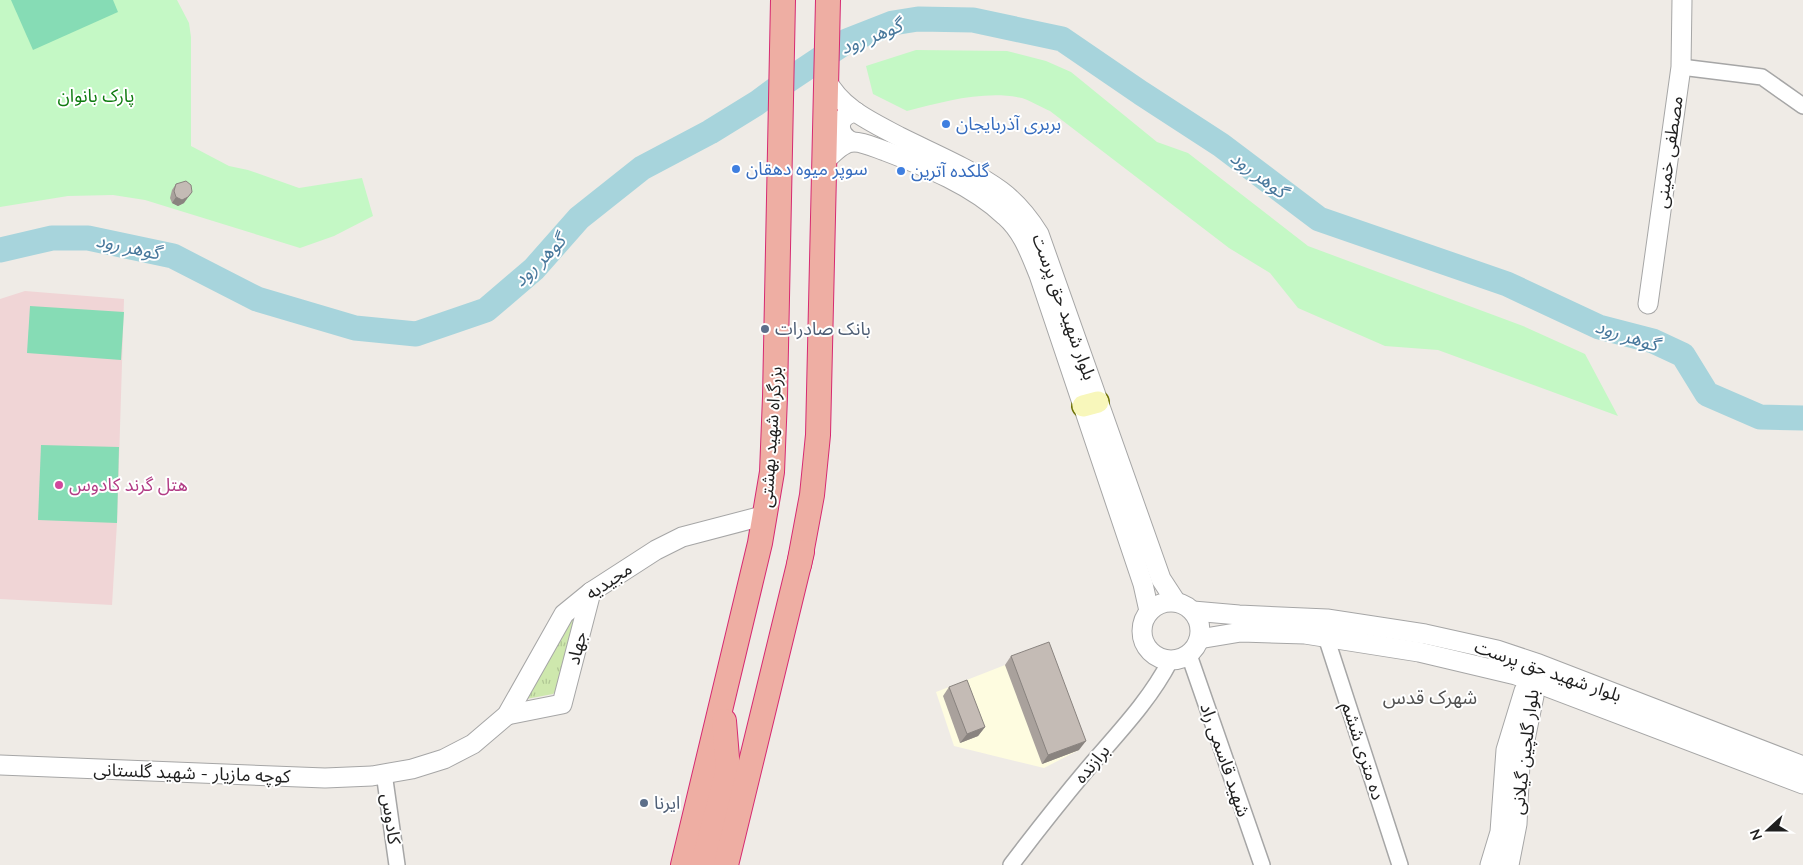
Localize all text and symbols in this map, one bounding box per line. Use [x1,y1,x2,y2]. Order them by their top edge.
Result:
water label: گوهر رود [837,11,910,61]
park label: پارک بانوان [58,84,134,108]
street label: مصطفی خمینی [1649,94,1689,210]
place label: بربری آذربایجان [956,112,1061,136]
marker: بربری آذربایجان [940,118,952,130]
water label: گوهر رود [1225,145,1295,207]
place label: سوپر میوه دهقان [746,157,868,181]
place label: گلکده آترین [911,159,990,183]
marker: سوپر میوه دهقان [730,163,742,175]
marker: گلکده آترین [895,165,907,177]
water label: گوهر رود [508,226,575,293]
water label: گوهر رود [93,228,166,267]
street label: بلوار شهید حق پرست [1026,231,1102,383]
water label: گوهر رود [1592,314,1665,360]
place label: بانک صادرات [775,317,871,341]
marker: بانک صادرات [759,323,771,335]
street label: بزرگراه شهید بهشتی [754,366,788,508]
place label: هتل گرند کادوس [69,473,188,497]
marker: هتل گرند کادوس [53,479,65,491]
street label: مجیدیه [581,557,637,605]
street label: جهاد [561,629,593,667]
street label: بلوار شهید حق پرست [1471,635,1625,707]
district label: شهرک قدس [1383,685,1477,711]
street label: بلوار گلچین گیلانی [1505,688,1545,816]
street label: ده متری ششم [1335,699,1390,803]
street label: شهید قاسمی راد [1194,700,1256,820]
street label: برازنده [1069,740,1115,788]
street label: کوچه مازیار - شهید گلستانی [93,758,291,788]
place label: ایرنا [654,791,680,815]
street label: کادوس [376,792,407,847]
marker: ایرنا [638,797,650,809]
north arrow [1743,805,1793,855]
text: N [1746,826,1767,843]

